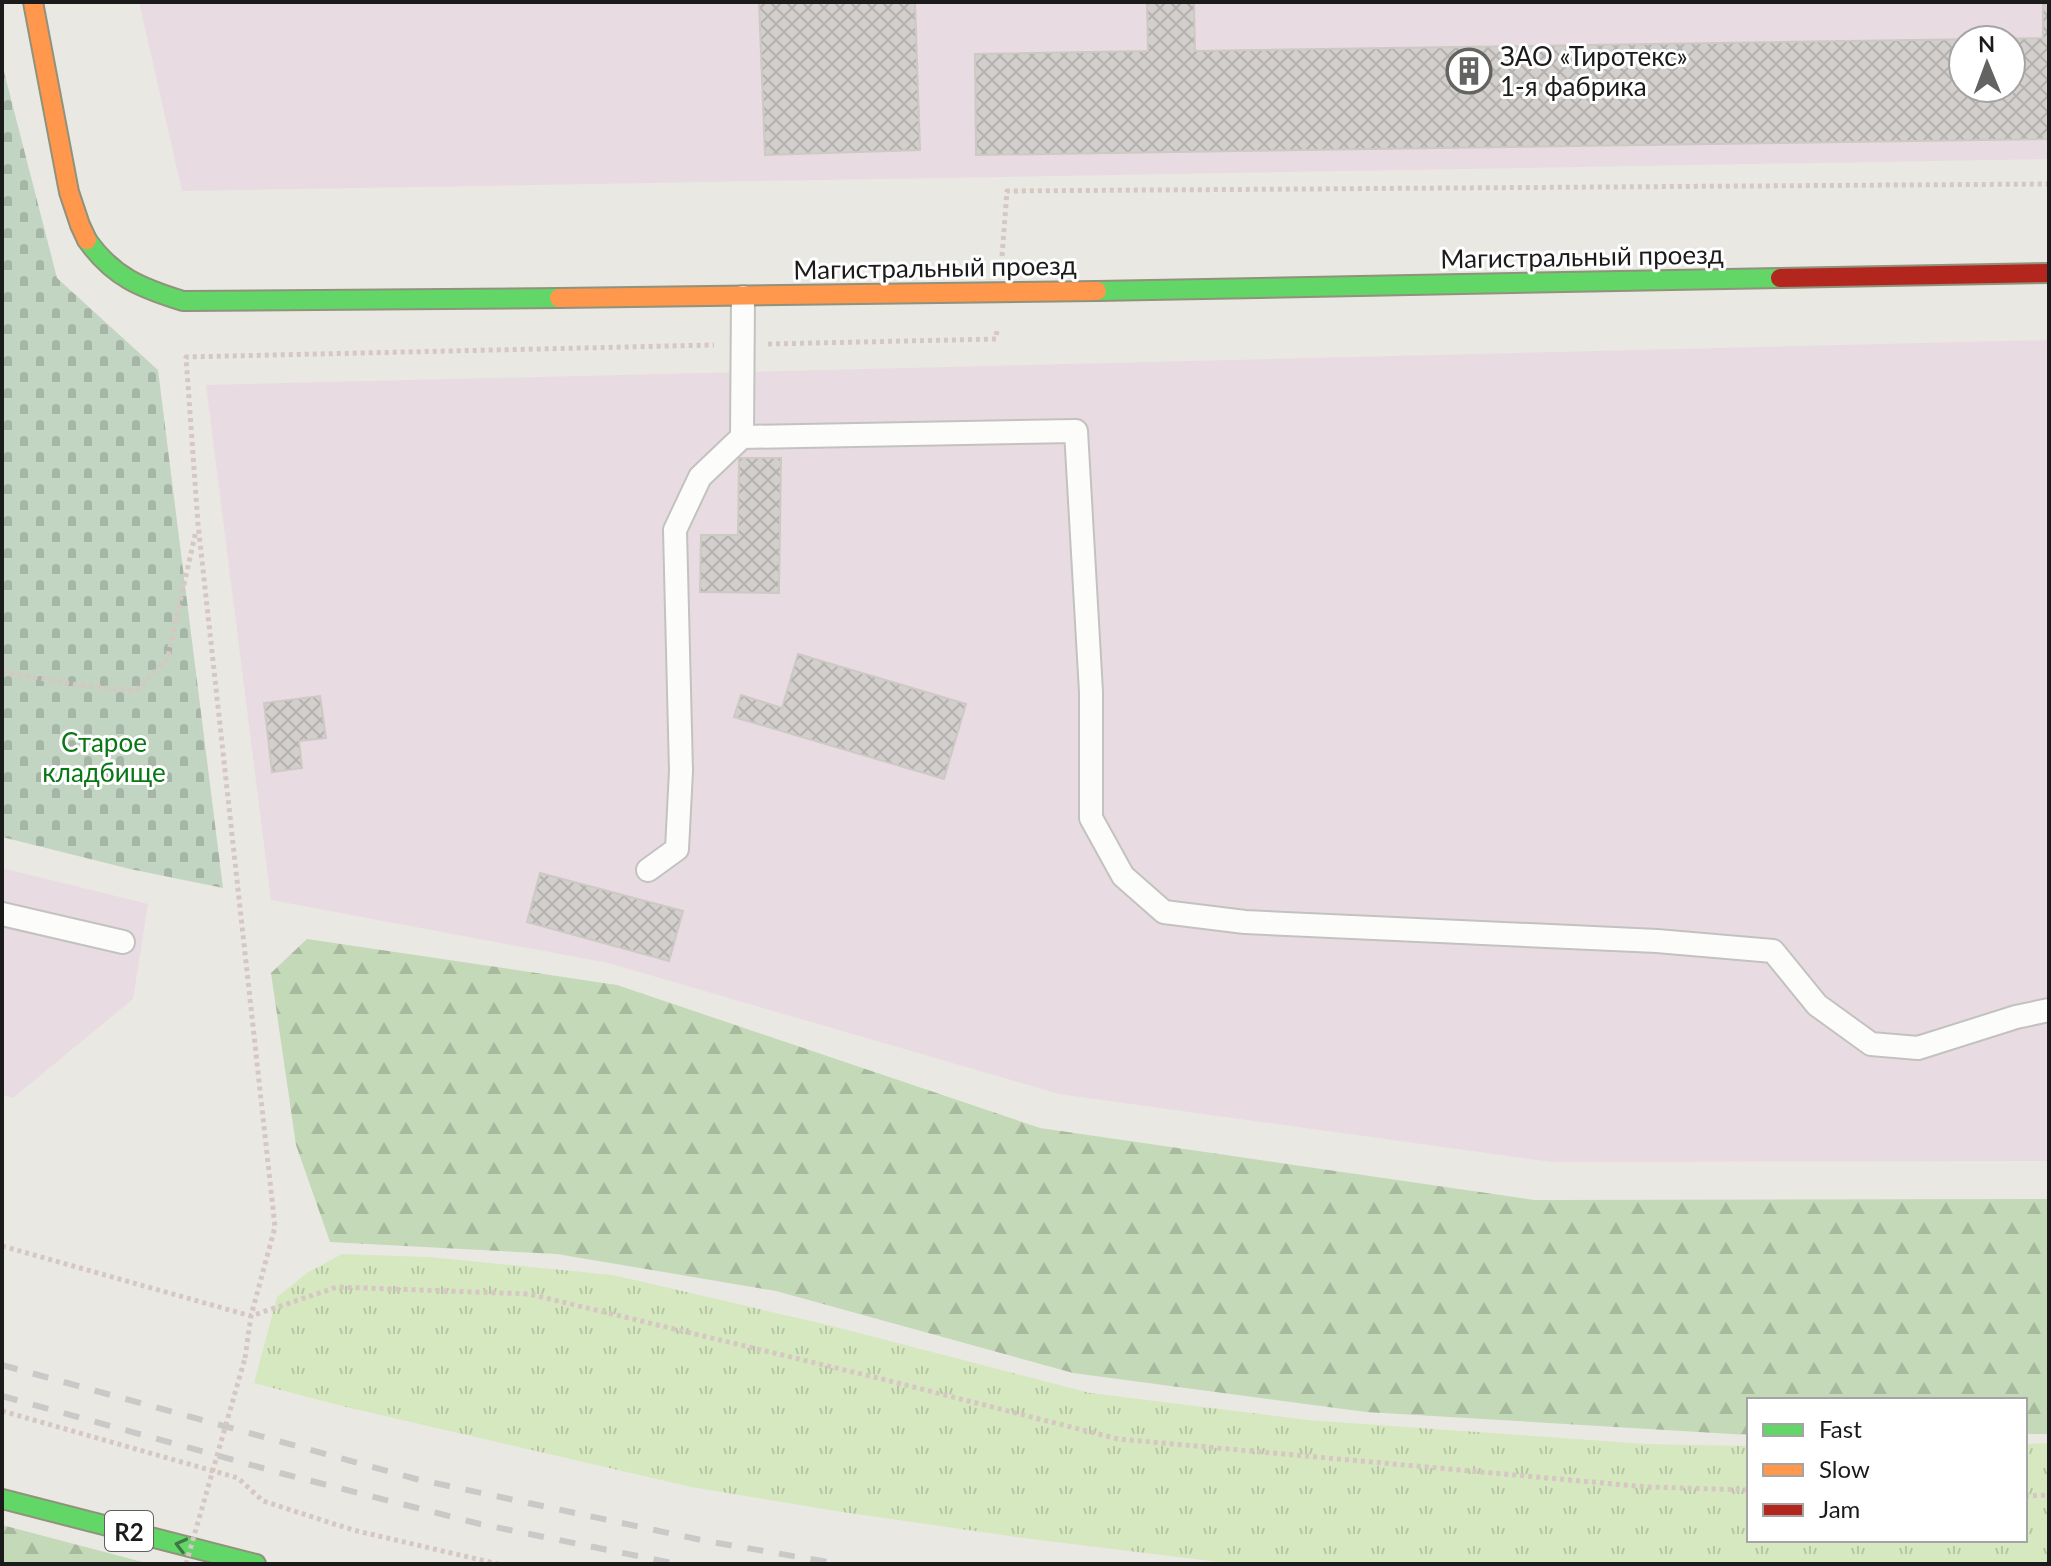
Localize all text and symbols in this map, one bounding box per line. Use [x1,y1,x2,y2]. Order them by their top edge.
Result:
north arrow [1947,24,2027,104]
text: N [1978,30,1995,57]
place label: ЗАО «Тиротекс» 1-я фабрика [1500,40,1688,102]
building icon: ЗАО «Тиротекс» 1-я фабрика [1445,47,1493,95]
street label: Магистральный проезд [1440,238,1724,274]
street label: Магистральный проезд [793,249,1077,285]
park label: Старое кладбище [42,726,166,788]
legend [1747,1398,2027,1542]
text: Fast [1819,1414,1862,1443]
text: Slow [1819,1454,1870,1483]
text: Jam [1819,1494,1860,1523]
road number: R2 [105,1511,153,1551]
one-way arrow [174,1537,188,1554]

